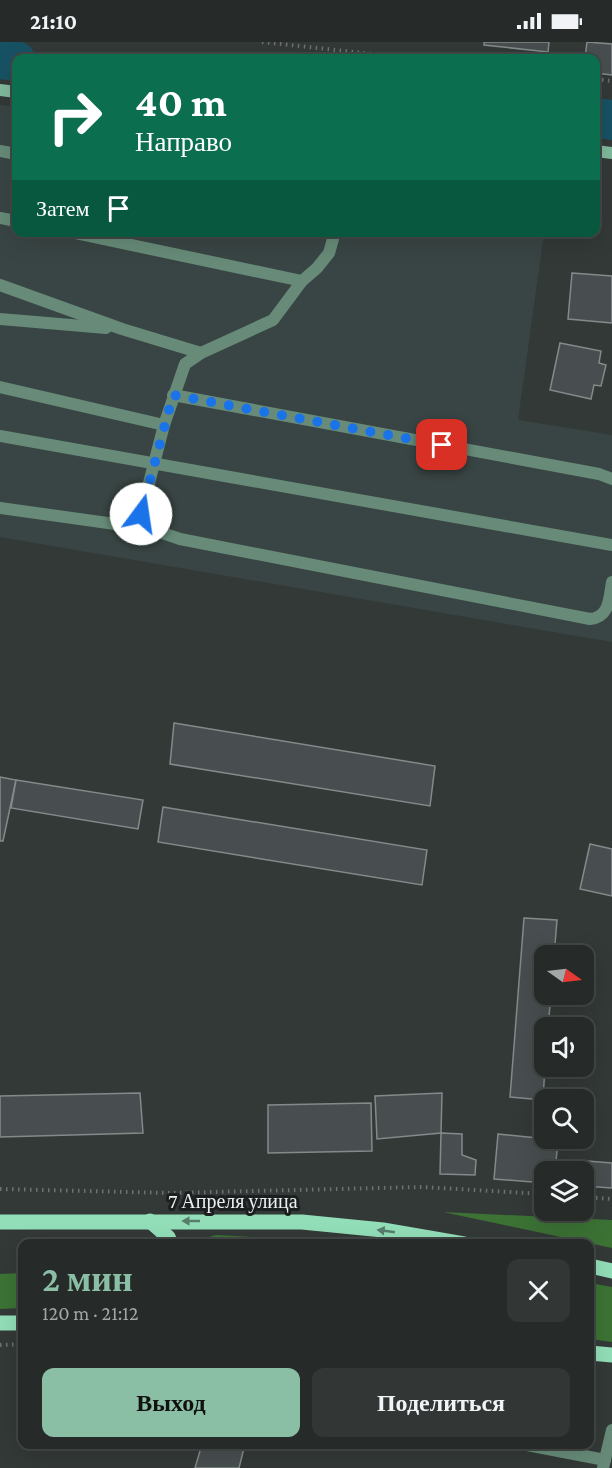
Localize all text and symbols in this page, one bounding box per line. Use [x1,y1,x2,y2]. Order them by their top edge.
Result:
text: 21:10 [30,9,77,34]
icon: right [36,78,114,156]
text: 40 m [135,78,227,125]
text: Направо [135,127,232,157]
icon: arrive [102,192,135,225]
text: Затем [36,196,90,221]
pin [416,419,467,470]
icon: arrive [425,428,458,461]
position arrow [109,482,173,546]
north arrow [534,945,594,1005]
map controls [534,945,594,1221]
button: sound [534,1017,594,1077]
button: search [534,1089,594,1149]
button: layers [534,1161,594,1221]
street label: 7 Апреля улица [168,1190,298,1213]
one-way arrow [182,1216,201,1226]
one-way arrow [376,1226,395,1235]
text: 2 мин [42,1259,133,1299]
button: close [507,1259,570,1322]
text: 120 m · 21:12 [42,1302,139,1324]
button: Выход [42,1368,300,1437]
button: Поделиться [312,1368,570,1437]

